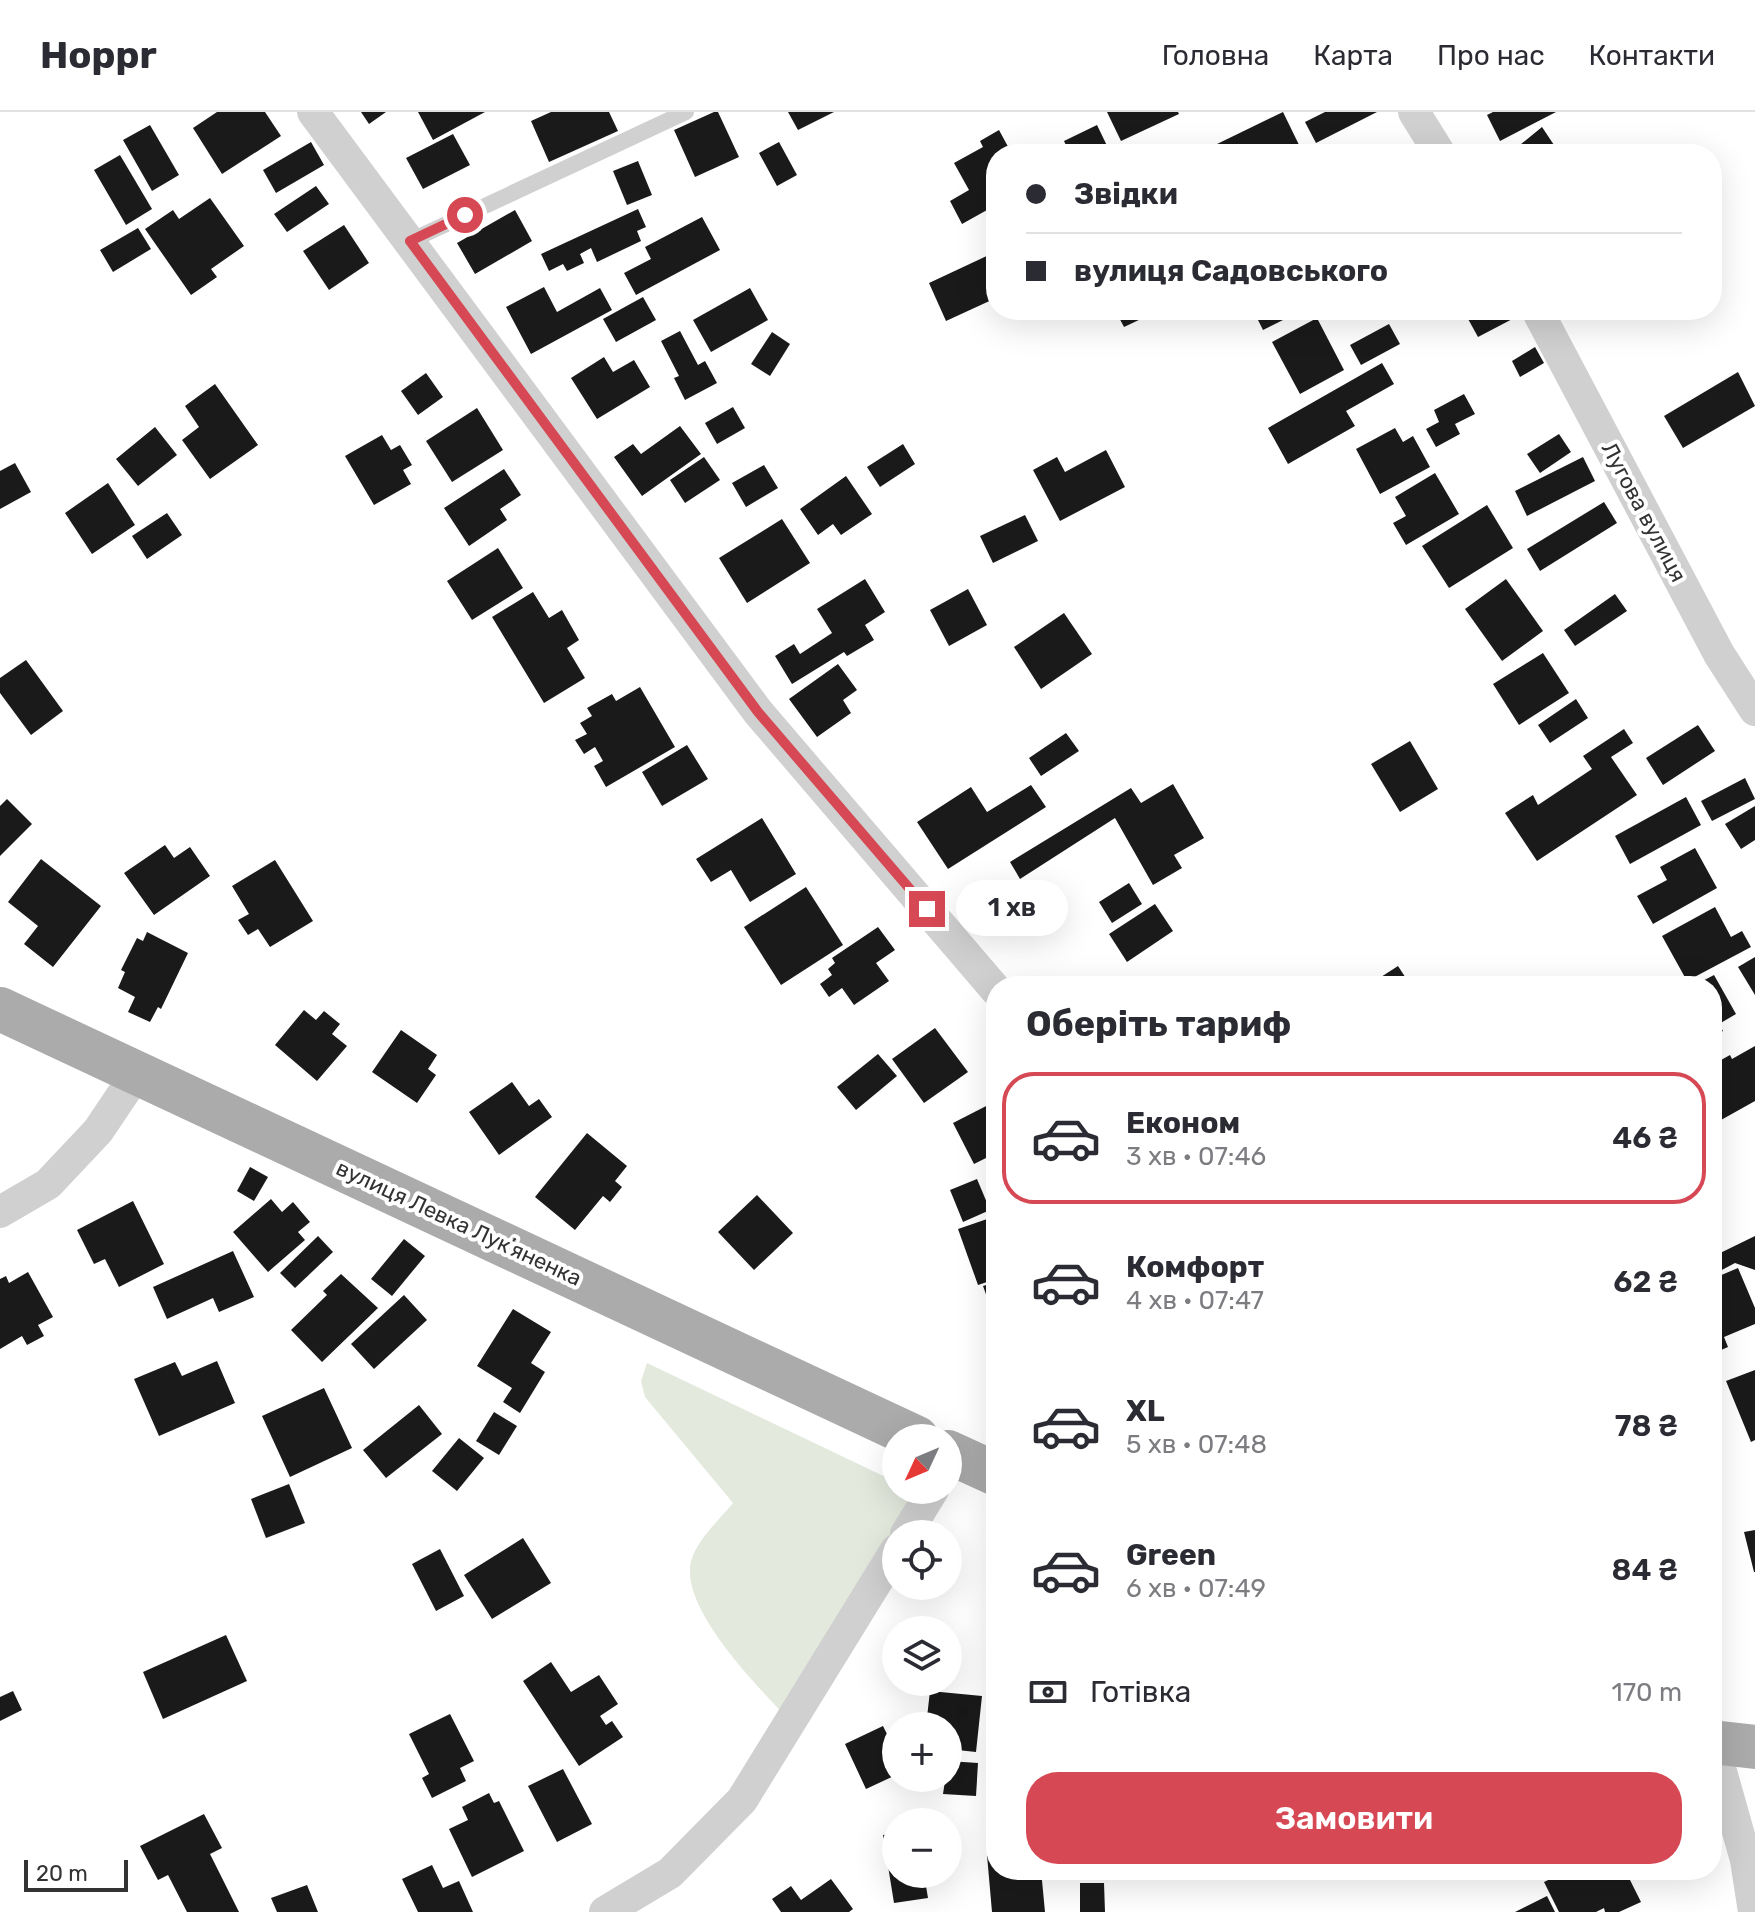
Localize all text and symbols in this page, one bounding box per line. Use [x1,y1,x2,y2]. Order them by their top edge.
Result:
text: Hoppr [40,32,157,78]
text: Головна [1162,39,1269,72]
text: Карта [1313,39,1393,72]
text: Про нас [1437,39,1545,72]
text: Контакти [1589,39,1715,72]
text: Звідки [1074,176,1178,212]
route start [447,197,483,233]
text: вулиця Садовського [1074,253,1388,289]
street label: Лугова вулиця [1596,437,1692,587]
callout: 1 хв [955,881,1067,937]
route end [909,891,945,927]
text: 1 хв [988,892,1036,923]
text: Оберіть тариф [1026,1002,1291,1045]
icon: car [1030,1102,1102,1174]
text: Економ [1126,1105,1240,1141]
text: 46 ₴ [1612,1120,1678,1156]
text: 3 хв · 07:46 [1126,1141,1266,1172]
street label: вулиця Левка Лукʼяненка [332,1154,586,1292]
icon: car [1030,1246,1102,1318]
text: Комфорт [1126,1249,1264,1285]
text: 62 ₴ [1613,1264,1678,1300]
text: 4 хв · 07:47 [1126,1285,1264,1316]
icon: car [1030,1390,1102,1462]
text: XL [1126,1393,1165,1429]
text: 78 ₴ [1615,1408,1678,1444]
north arrow [882,1424,962,1504]
map controls [882,1424,962,1888]
text: 5 хв · 07:48 [1126,1429,1267,1460]
button: locate [882,1520,962,1600]
icon: car [1030,1534,1102,1606]
text: Green [1126,1537,1216,1573]
text: 84 ₴ [1611,1552,1678,1588]
text: 6 хв · 07:49 [1126,1573,1266,1604]
button: layers [882,1616,962,1696]
icon: cash [1026,1670,1070,1714]
text: Готівка [1090,1674,1191,1710]
text: 170 m [1612,1677,1682,1708]
button: + [882,1712,962,1792]
button: Замовити [1026,1772,1682,1864]
button: − [882,1808,962,1888]
scale bar [24,1856,128,1892]
text: 20 m [36,1860,88,1887]

